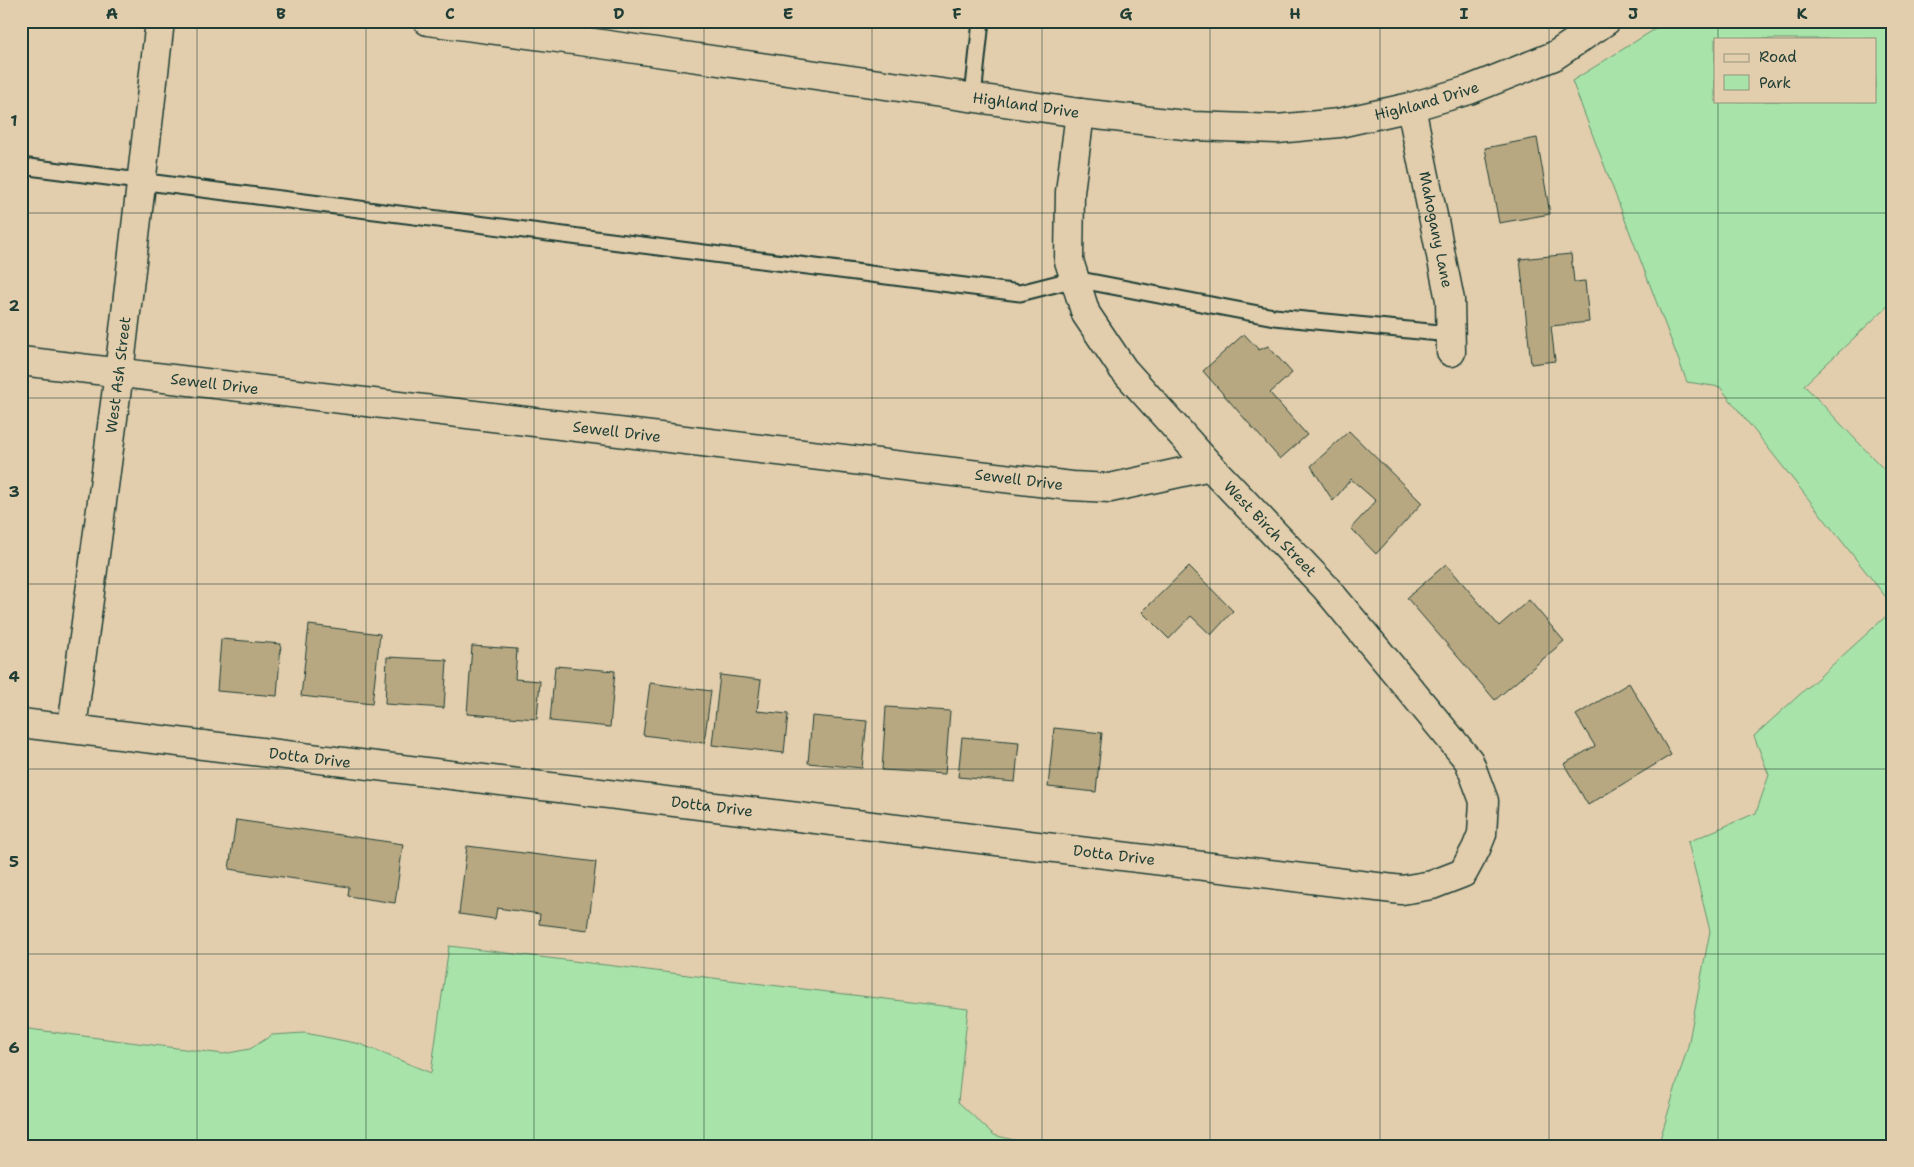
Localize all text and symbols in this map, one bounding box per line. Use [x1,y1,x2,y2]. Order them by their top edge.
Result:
text: A [106,3,118,24]
text: B [276,3,286,24]
text: C [445,3,455,24]
text: D [613,3,625,24]
text: E [783,3,793,24]
text: F [952,3,962,24]
text: G [1120,3,1133,24]
text: H [1289,3,1301,24]
text: I [1460,3,1469,24]
text: J [1628,3,1638,24]
text: K [1797,3,1808,24]
legend [1714,38,1876,102]
text: Road [1759,47,1797,67]
text: Park [1759,73,1791,93]
street label: Highland Drive [1373,77,1482,125]
street label: Highland Drive [971,88,1081,123]
text: 1 [10,110,18,131]
street label: Mahogany Lane [1414,170,1457,289]
text: 2 [8,295,20,316]
street label: West Ash Street [101,316,135,435]
street label: Sewell Drive [169,369,260,399]
street label: Sewell Drive [572,417,662,447]
street label: Sewell Drive [974,465,1064,495]
street label: West Birch Street [1219,477,1321,581]
text: 3 [8,481,20,502]
text: 4 [8,666,20,687]
street label: Dotta Drive [268,743,352,773]
street label: Dotta Drive [670,792,754,821]
street label: Dotta Drive [1072,840,1156,870]
text: 5 [9,851,19,872]
text: 6 [8,1037,20,1058]

